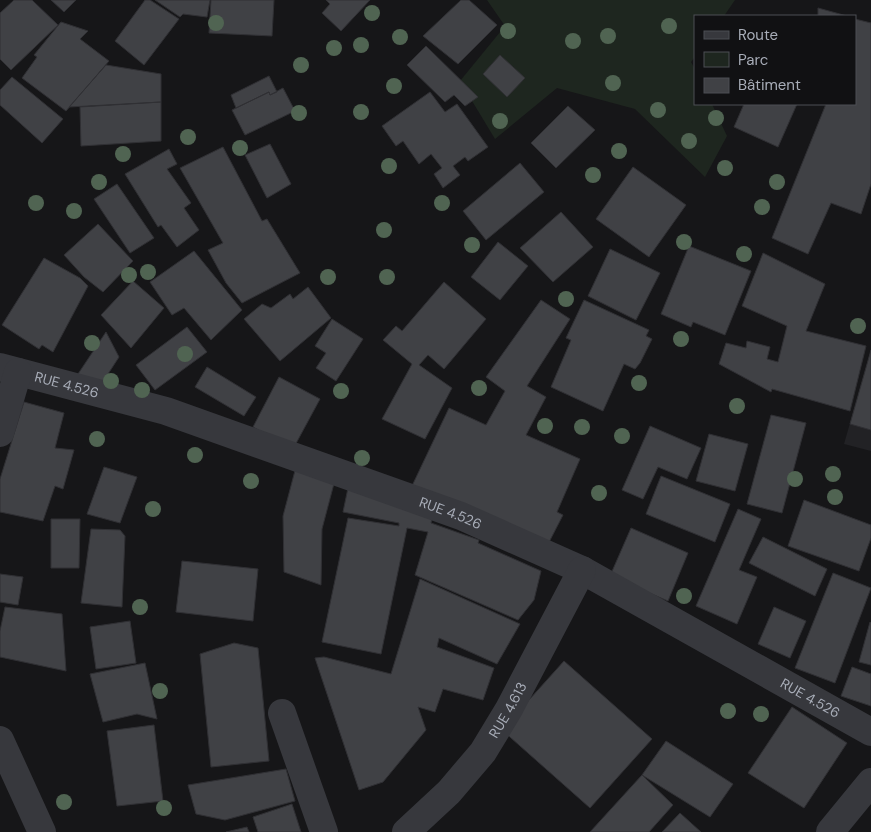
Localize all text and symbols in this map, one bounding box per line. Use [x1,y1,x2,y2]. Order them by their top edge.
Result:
legend [694,15,856,105]
text: Route [738,25,778,45]
text: Parc [738,50,768,70]
text: Bâtiment [738,75,801,95]
street label: RUE 4.526 [33,368,101,402]
street label: RUE 4.526 [417,493,485,533]
street label: RUE 4.526 [777,674,843,722]
street label: RUE 4.613 [485,679,531,741]

